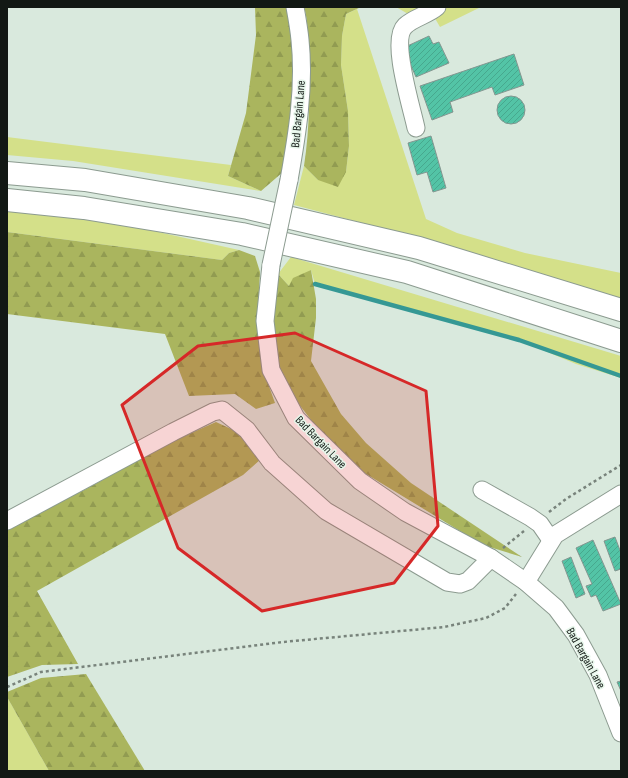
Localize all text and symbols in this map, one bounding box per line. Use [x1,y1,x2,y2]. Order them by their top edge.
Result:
street label: Bad Bargain Lane [288,80,309,148]
street label: Bad Bargain Lane [292,413,350,472]
street label: Bad Bargain Lane [563,625,609,692]

